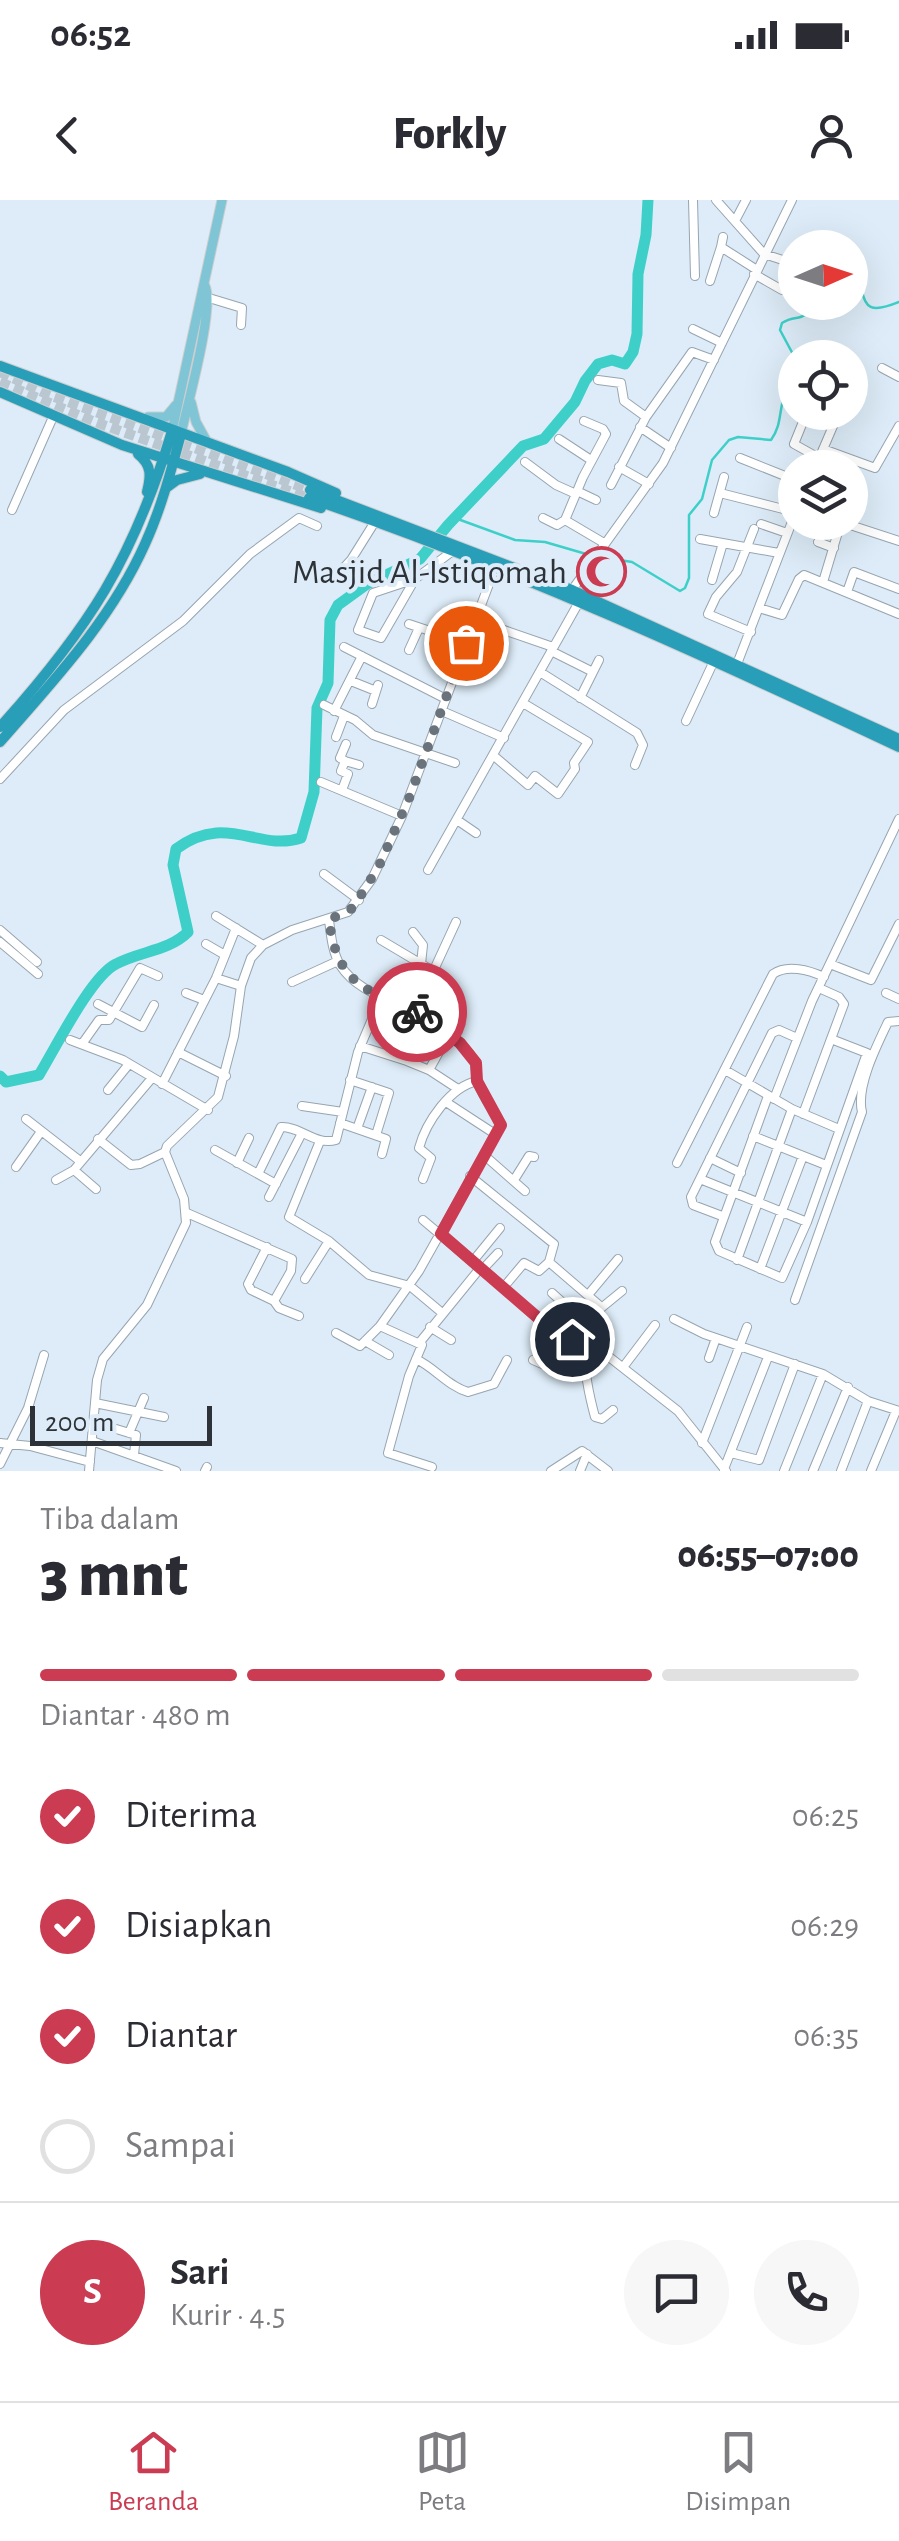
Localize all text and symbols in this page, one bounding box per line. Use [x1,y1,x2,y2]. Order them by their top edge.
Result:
text: 06:52 [50,16,131,54]
icon: back [40,108,95,163]
icon: person [804,108,859,163]
text: Forkly [393,112,506,157]
north arrow [778,230,868,320]
map controls [778,230,868,540]
button: locate [778,340,868,430]
button: layers [778,450,868,540]
mosque icon: Masjid Al-Istiqomah [576,546,628,598]
place label: Masjid Al-Istiqomah [292,555,567,590]
pin [424,601,509,686]
icon: bag [439,616,494,671]
courier [367,962,467,1062]
icon: bike [390,985,445,1040]
pin [530,1297,615,1382]
icon: home [545,1312,600,1367]
scale bar [30,1401,212,1446]
text: 200 m [45,1409,114,1437]
text: Tiba dalam [40,1503,179,1535]
text: 06:55–07:00 [677,1537,859,1575]
text: 3 mnt [40,1543,188,1608]
text: Diantar · 480 m [40,1699,231,1731]
icon: check [40,1789,95,1844]
text: Diterima [125,1797,257,1835]
text: 06:25 [792,1800,859,1832]
icon: check [40,1899,95,1954]
text: Disiapkan [125,1907,272,1945]
text: 06:29 [790,1910,859,1942]
icon: check [40,2009,95,2064]
text: Diantar [125,2017,237,2055]
text: 06:35 [793,2020,859,2052]
text: Sampai [125,2127,236,2165]
button: chat [624,2240,729,2345]
button: phone [754,2240,859,2345]
text: Sari [170,2254,230,2292]
text: S [83,2273,102,2311]
text: Kurir · 4.5 [170,2299,285,2331]
tab: Beranda [108,2425,199,2519]
tab: Peta [415,2425,470,2519]
tab: Disimpan [685,2425,791,2519]

